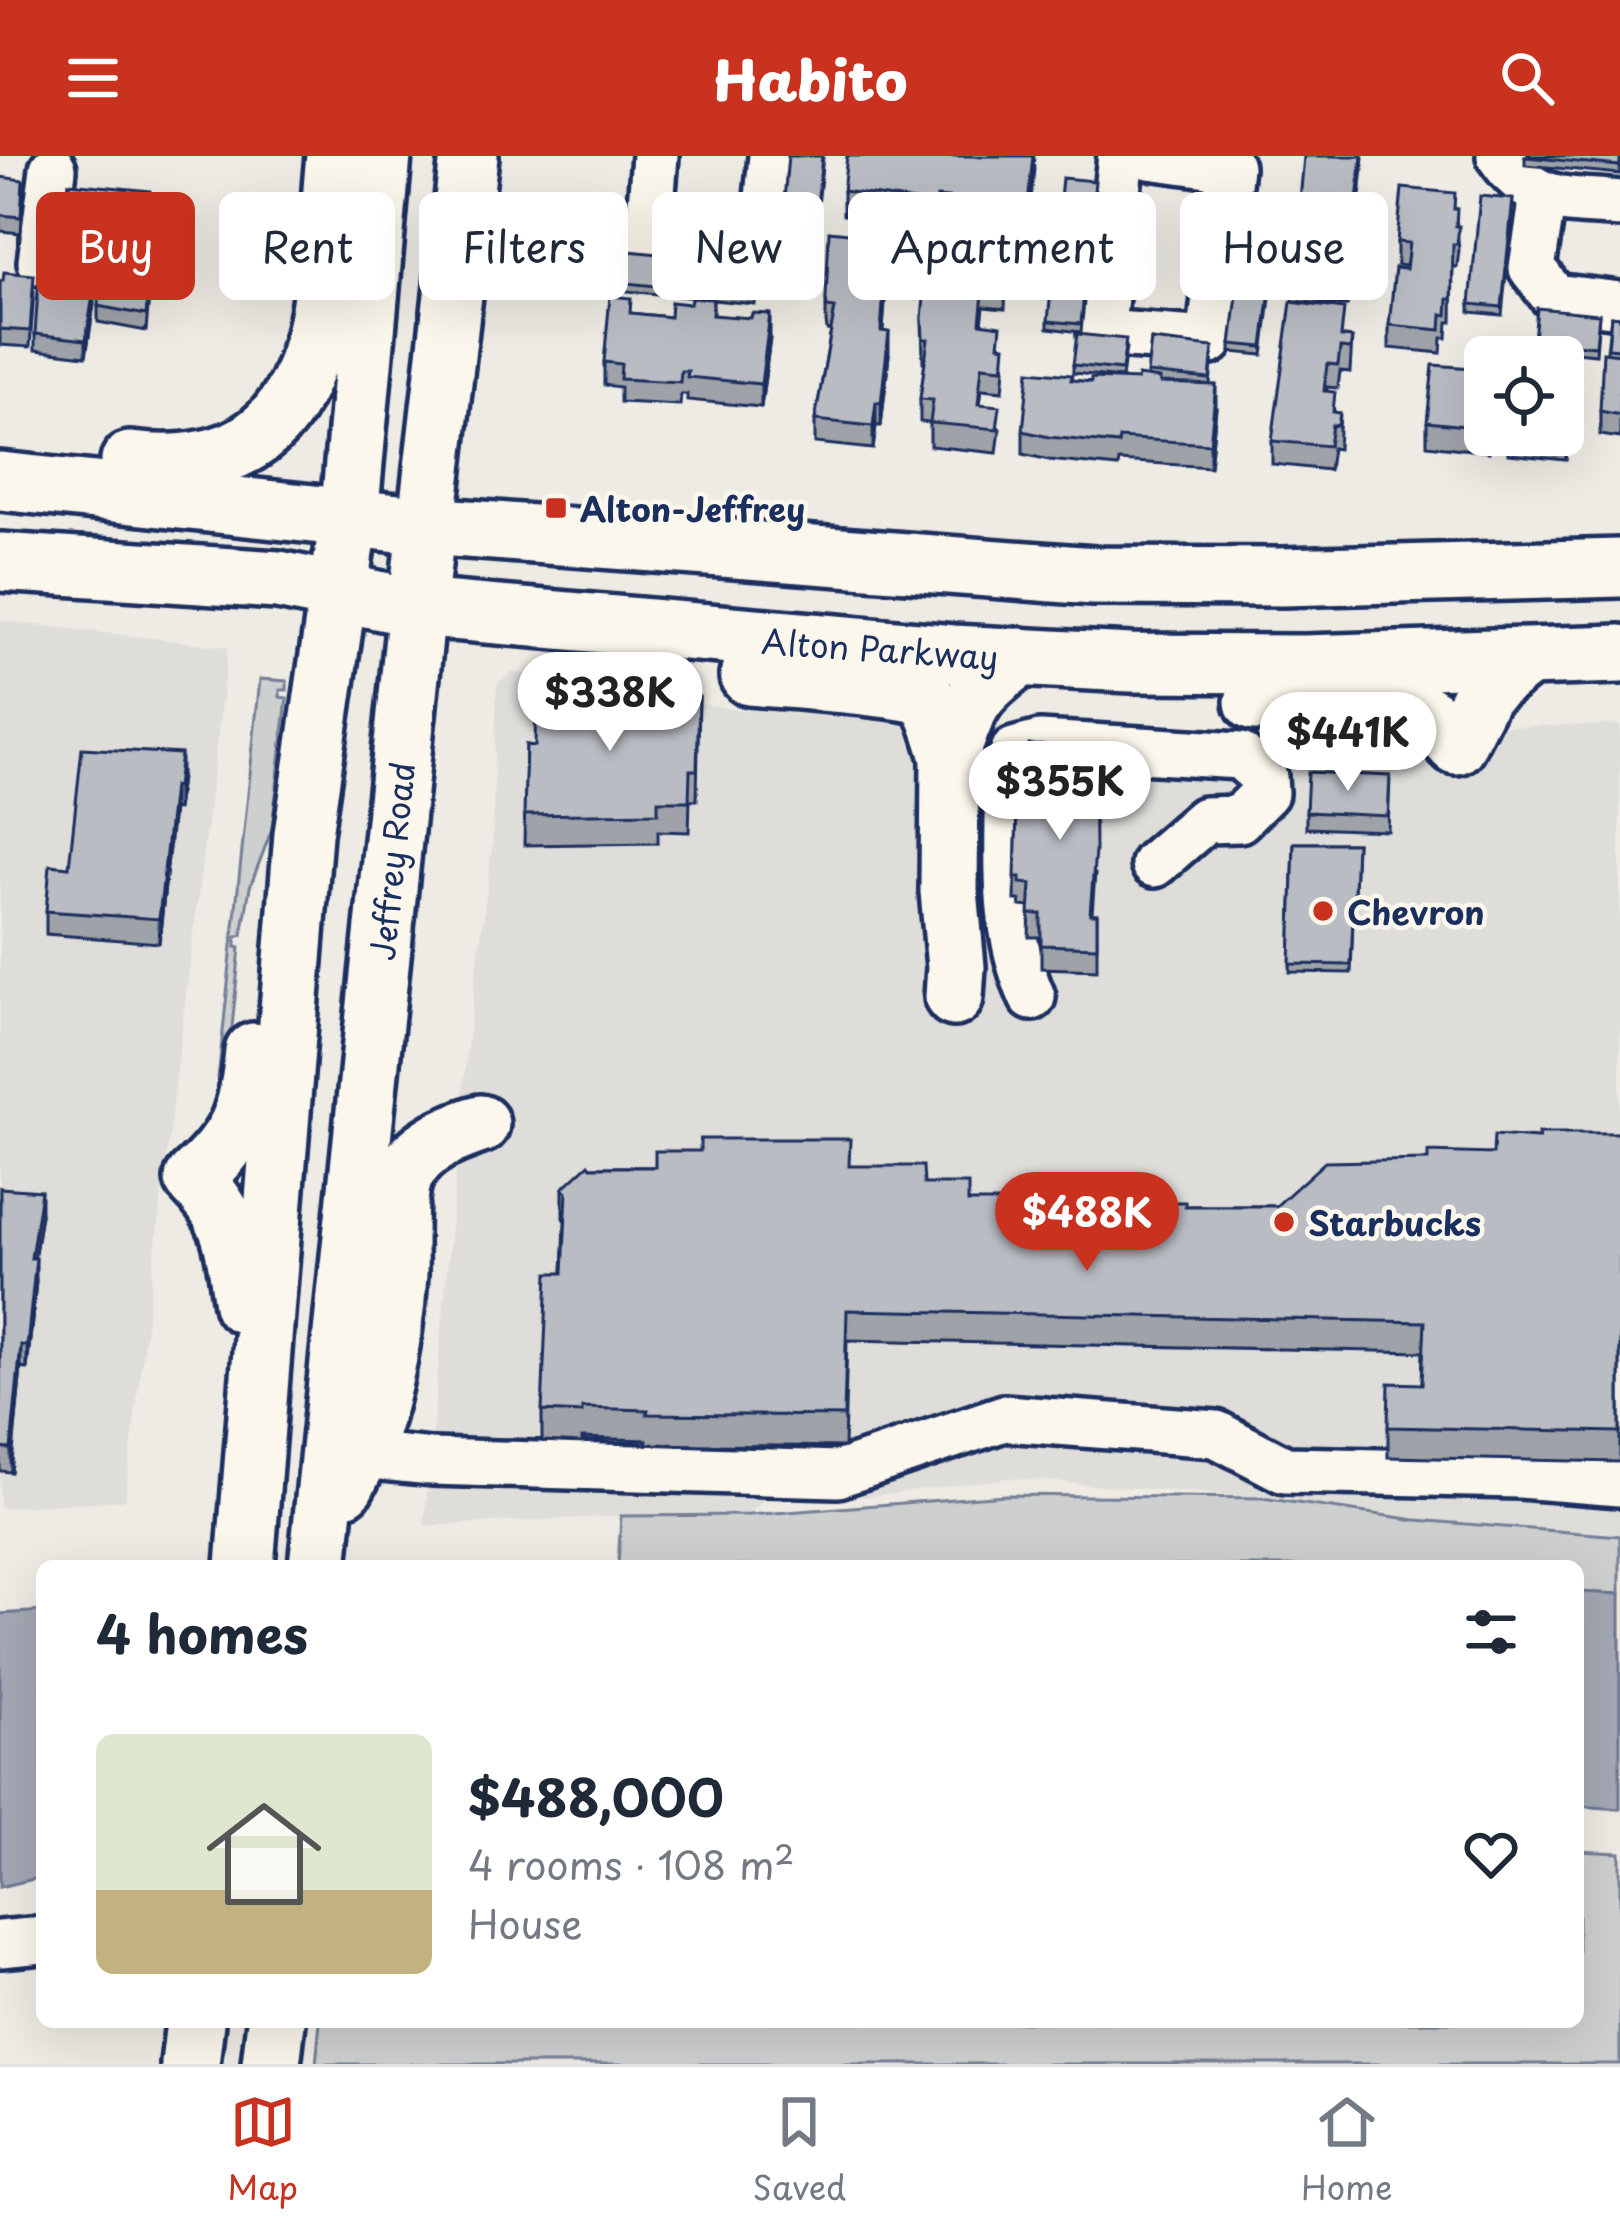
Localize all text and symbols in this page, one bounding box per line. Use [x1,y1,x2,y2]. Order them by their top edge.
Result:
text: Habito [713,38,907,119]
icon: menu [60,45,126,111]
icon: search [1494,45,1560,111]
chip: Buy [36,192,195,300]
chip: Rent [219,192,395,300]
chip: Filters [419,192,628,300]
chip: New [652,192,824,300]
chip: Apartment [848,192,1156,300]
chip: House [1180,192,1388,300]
map controls [1464,336,1584,456]
button: locate [1464,336,1584,456]
place label: Alton-Jeffrey [580,483,805,533]
marker: Alton-Jeffrey [543,495,569,521]
street label: Alton Parkway [760,615,1000,681]
pin: $338K [526,652,694,754]
text: $338K [545,661,675,720]
pin: $441K [1264,692,1432,794]
text: $441K [1286,701,1410,760]
pin: $355K [976,741,1144,843]
text: $355K [996,750,1124,809]
street label: Jeffrey Road [356,759,426,963]
place label: Chevron [1347,886,1485,936]
marker: Chevron [1310,898,1336,924]
pin: $488K [1003,1172,1171,1274]
text: $488K [1022,1181,1152,1240]
place label: Starbucks [1308,1197,1481,1247]
marker: Starbucks [1271,1209,1297,1235]
text: 4 homes [96,1594,308,1671]
icon: filters [1458,1599,1524,1665]
text: $488,000 [468,1757,724,1834]
icon: home [192,1782,336,1926]
icon: heart [1458,1821,1524,1887]
text: 4 rooms · 108 m² [468,1834,795,1893]
text: House [468,1893,582,1952]
tab: Map [227,2089,298,2211]
tab: Saved [753,2089,846,2211]
tab: Home [1301,2089,1393,2211]

